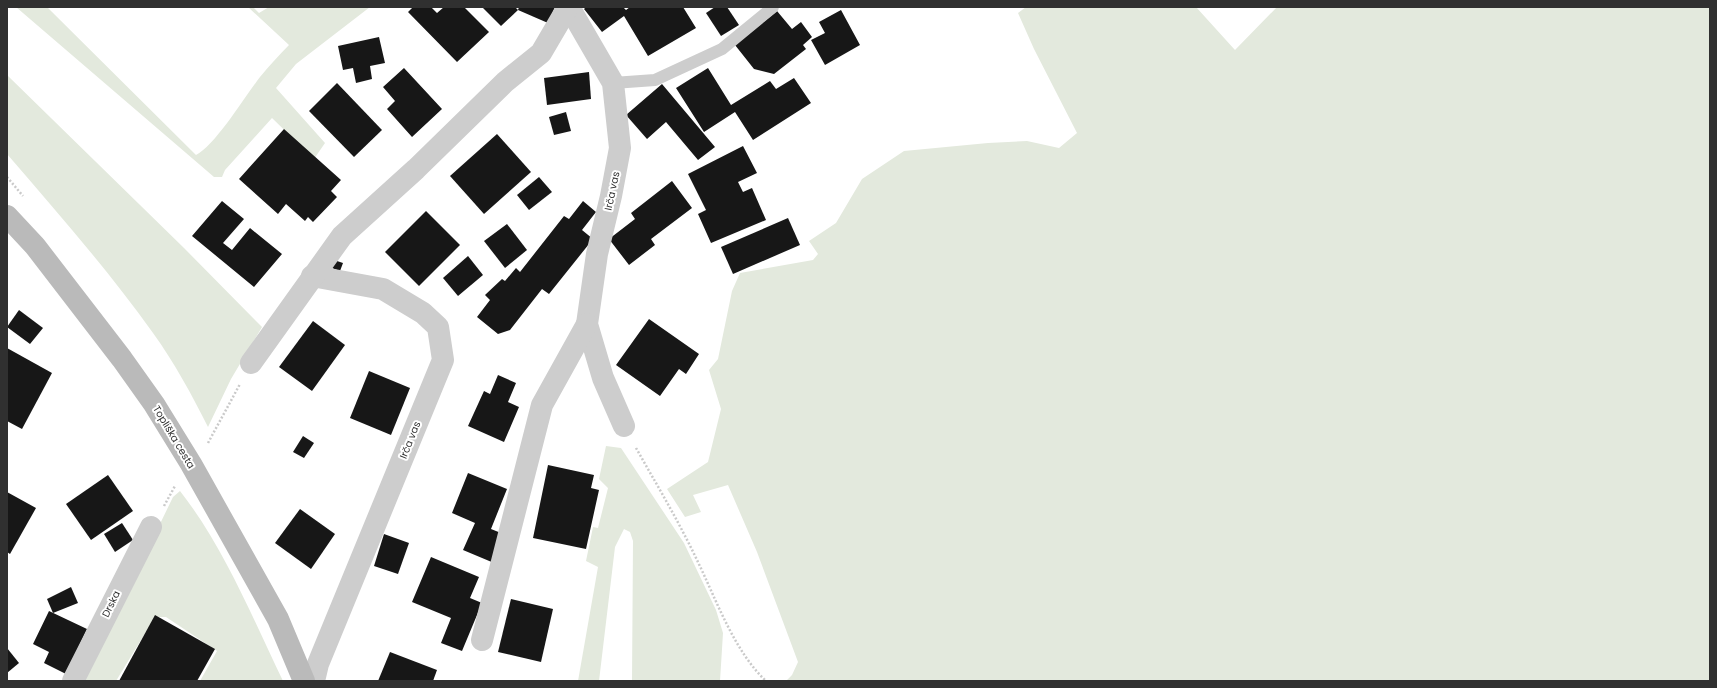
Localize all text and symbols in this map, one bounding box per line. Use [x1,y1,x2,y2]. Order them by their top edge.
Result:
street label: Irča vas [601,170,623,212]
street label: Topliška cesta [149,403,199,471]
street label: Irča vas [396,419,424,461]
street label: Drska [98,588,124,620]

